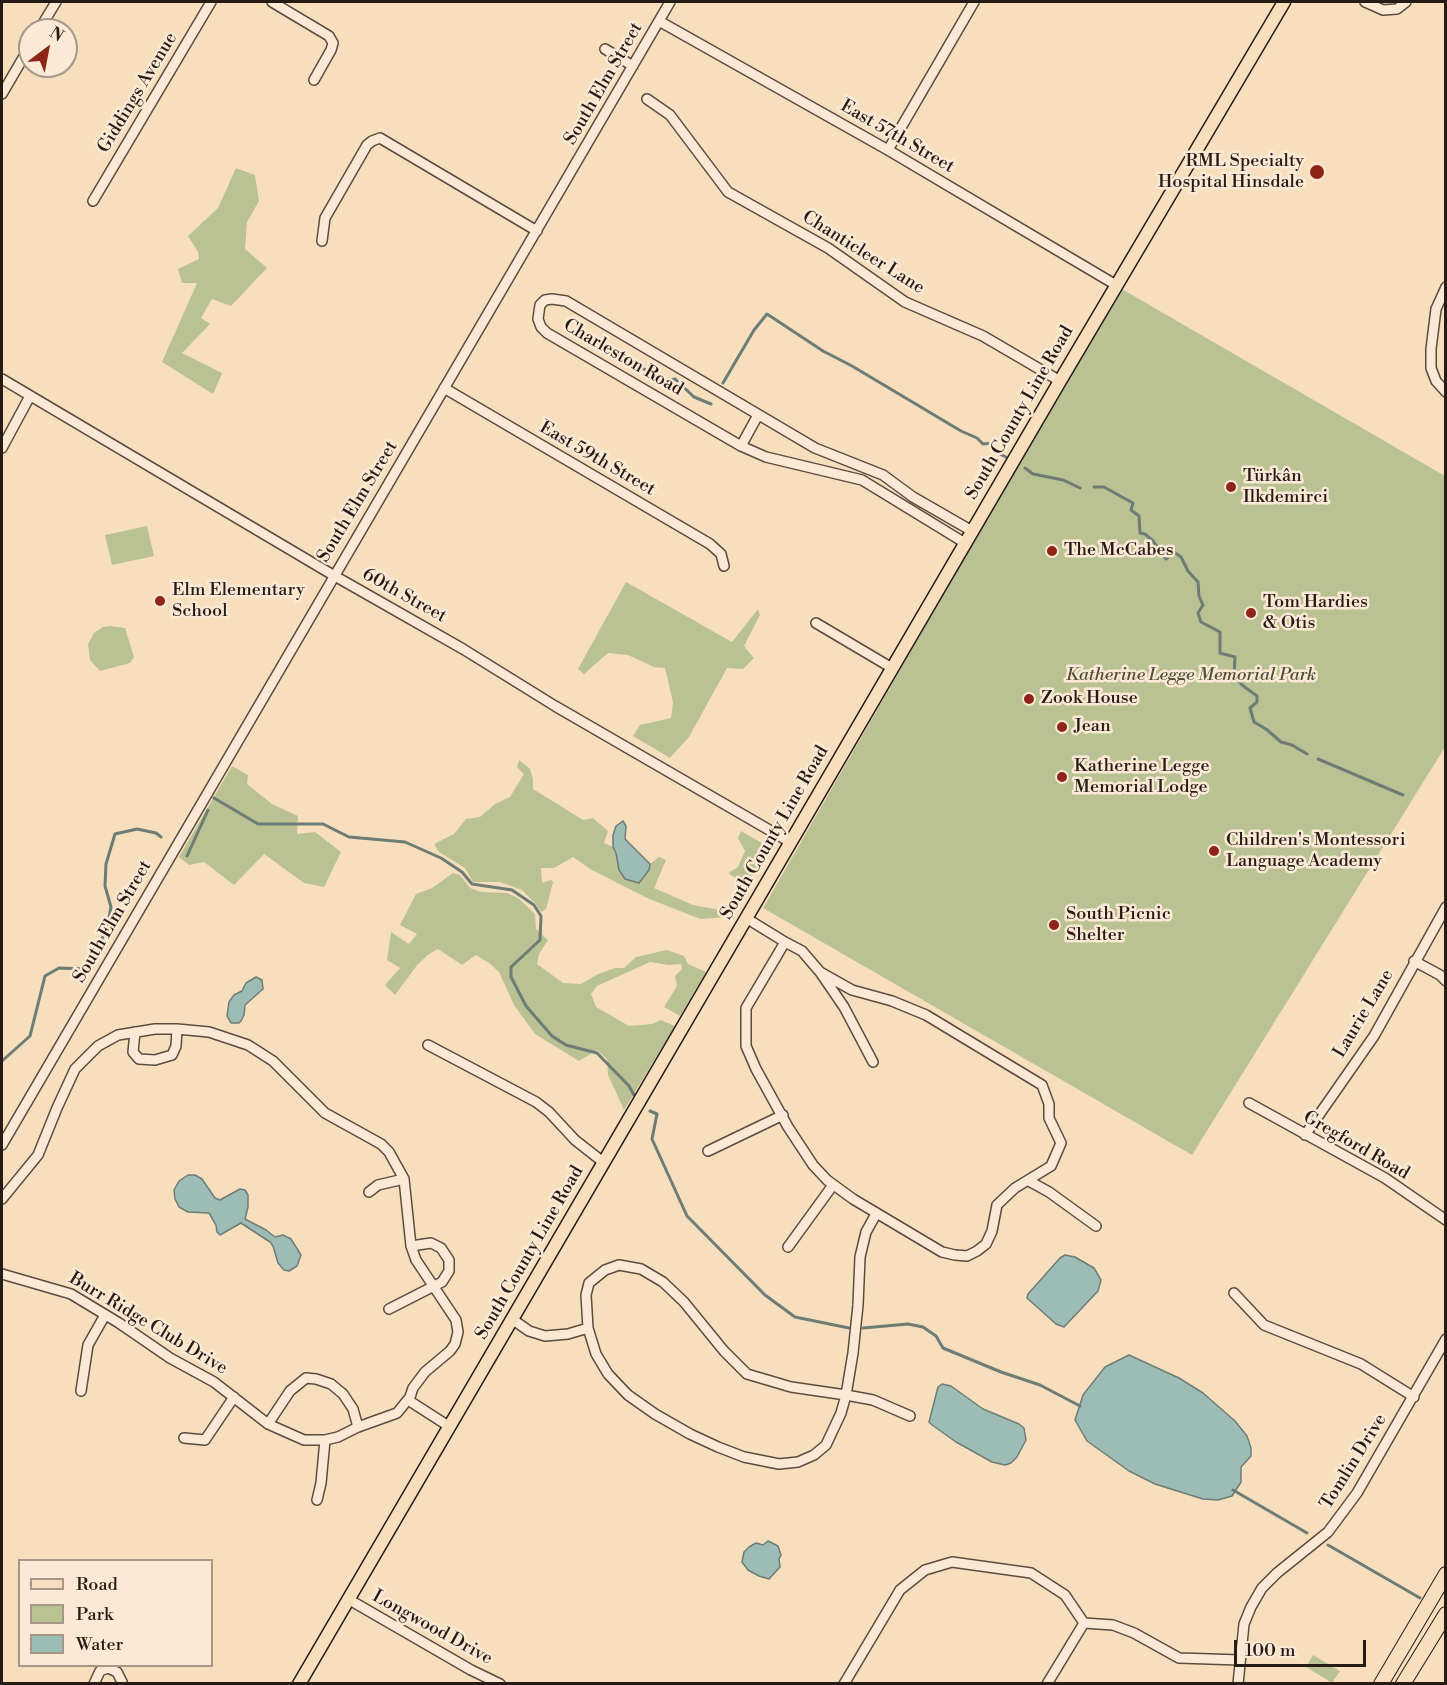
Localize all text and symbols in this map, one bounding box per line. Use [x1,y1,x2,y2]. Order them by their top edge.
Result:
north arrow [18,18,78,78]
street label: South Elm Street [560,19,648,149]
text: N [46,23,67,46]
street label: Giddings Avenue [94,29,182,157]
street label: East 57th Street [836,96,958,178]
place label: RML Specialty Hospital Hinsdale [1158,151,1304,194]
marker: RML Specialty Hospital Hinsdale [1308,163,1326,181]
street label: Chanticleer Lane [798,207,928,299]
street label: Charleston Road [559,315,687,401]
street label: South County Line Road [961,322,1079,504]
street label: East 59th Street [535,417,659,501]
street label: South Elm Street [313,437,403,567]
place label: Türkân Ilkdemirci [1243,466,1328,508]
marker: Türkân Ilkdemirci [1224,480,1238,494]
place label: The McCabes [1064,540,1174,562]
marker: The McCabes [1045,544,1059,558]
street label: 60th Street [358,564,450,628]
place label: Elm Elementary School [172,580,305,622]
place label: Tom Hardies & Otis [1263,592,1368,634]
marker: Elm Elementary School [153,594,167,608]
marker: Tom Hardies & Otis [1244,606,1258,620]
park label: Katherine Legge Memorial Park [1066,665,1316,687]
place label: Zook House [1041,688,1138,710]
marker: Zook House [1022,692,1036,706]
place label: Jean [1074,716,1111,738]
marker: Jean [1055,720,1069,734]
street label: South County Line Road [716,742,834,924]
place label: Katherine Legge Memorial Lodge [1074,756,1209,798]
marker: Katherine Legge Memorial Lodge [1055,770,1069,784]
place label: Children's Montessori Language Academy [1226,830,1406,872]
marker: Children's Montessori Language Academy [1207,844,1221,858]
street label: South Elm Street [69,857,157,987]
place label: South Picnic Shelter [1066,904,1171,946]
marker: South Picnic Shelter [1047,918,1061,932]
street label: Laurie Lane [1329,966,1399,1062]
street label: Gregford Road [1299,1107,1413,1185]
street label: South County Line Road [471,1162,589,1344]
street label: Burr Ridge Club Drive [65,1268,231,1380]
street label: Tomlin Drive [1316,1410,1392,1514]
legend [18,1559,213,1667]
text: Road [76,1573,118,1596]
street label: Longwood Drive [368,1586,496,1670]
text: Park [76,1603,113,1626]
scale bar [1237,1628,1369,1666]
text: Water [76,1633,123,1656]
text: 100 m [1245,1639,1296,1662]

